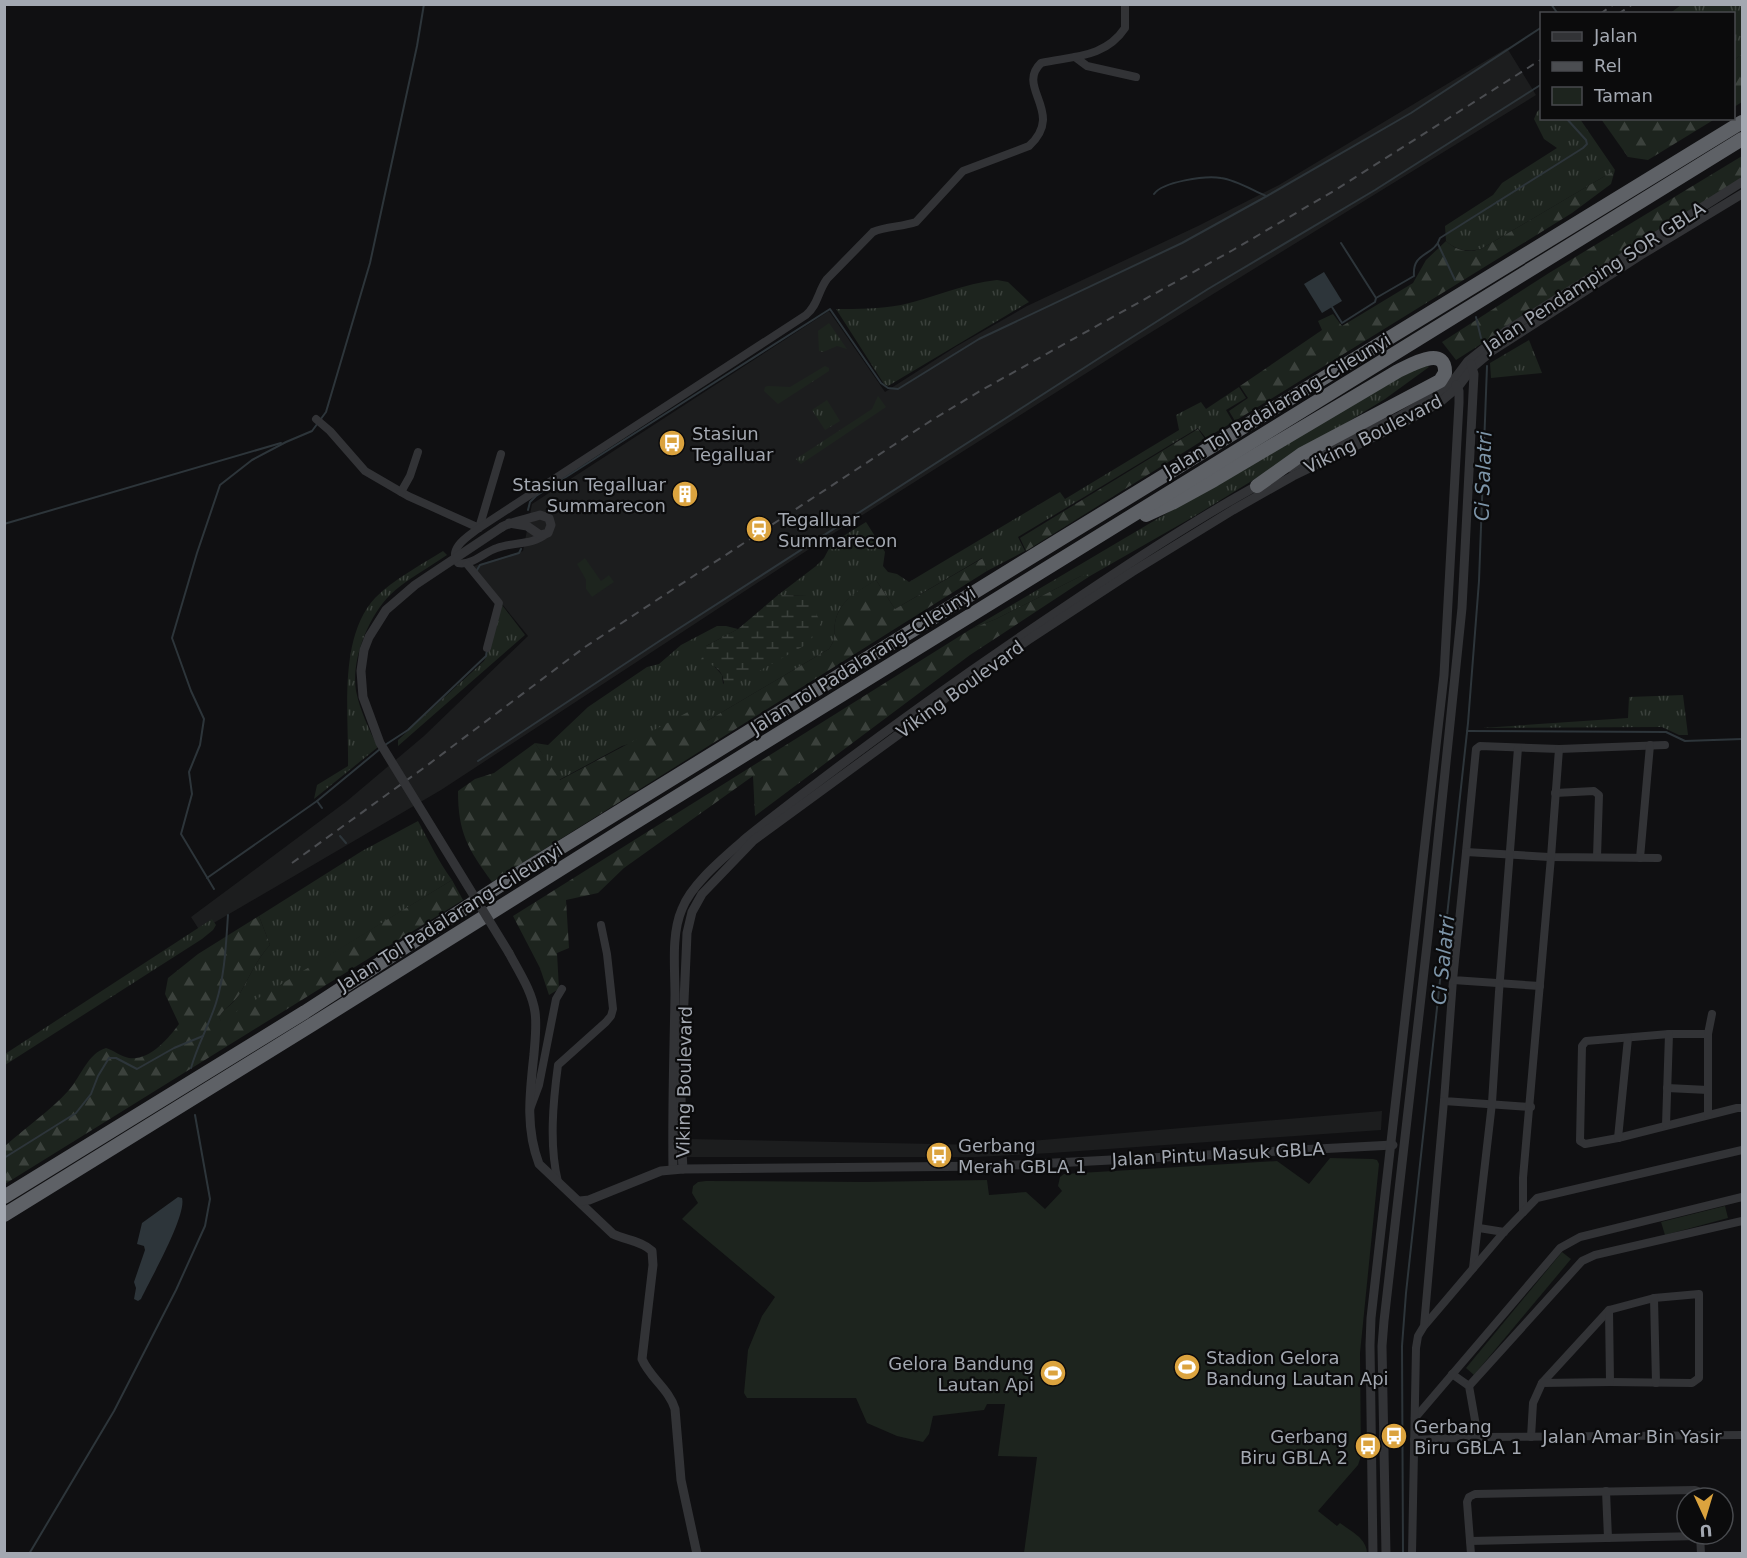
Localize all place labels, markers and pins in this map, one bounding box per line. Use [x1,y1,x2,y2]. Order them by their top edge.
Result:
place label: Stasiun Tegalluar [691,423,774,465]
bus stop icon: Stasiun Tegalluar [657,428,687,458]
place label: Stasiun Tegalluar Summarecon [512,474,667,516]
building icon: Stasiun Tegalluar Summarecon [670,479,700,509]
place label: Tegalluar Summarecon [777,509,897,551]
station icon: Tegalluar Summarecon [744,514,774,544]
place label: Gerbang Merah GBLA 1 [958,1135,1086,1177]
bus stop icon: Gerbang Merah GBLA 1 [924,1140,954,1170]
place label: Stadion Gelora Bandung Lautan Api [1206,1347,1389,1389]
sports icon: Stadion Gelora Bandung Lautan Api [1172,1352,1202,1382]
place label: Gelora Bandung Lautan Api [888,1353,1034,1395]
sports icon: Gelora Bandung Lautan Api [1038,1358,1068,1388]
place label: Gerbang Biru GBLA 1 [1414,1416,1522,1458]
bus stop icon: Gerbang Biru GBLA 1 [1379,1421,1409,1451]
place label: Gerbang Biru GBLA 2 [1240,1426,1348,1468]
bus stop icon: Gerbang Biru GBLA 2 [1353,1431,1383,1461]

